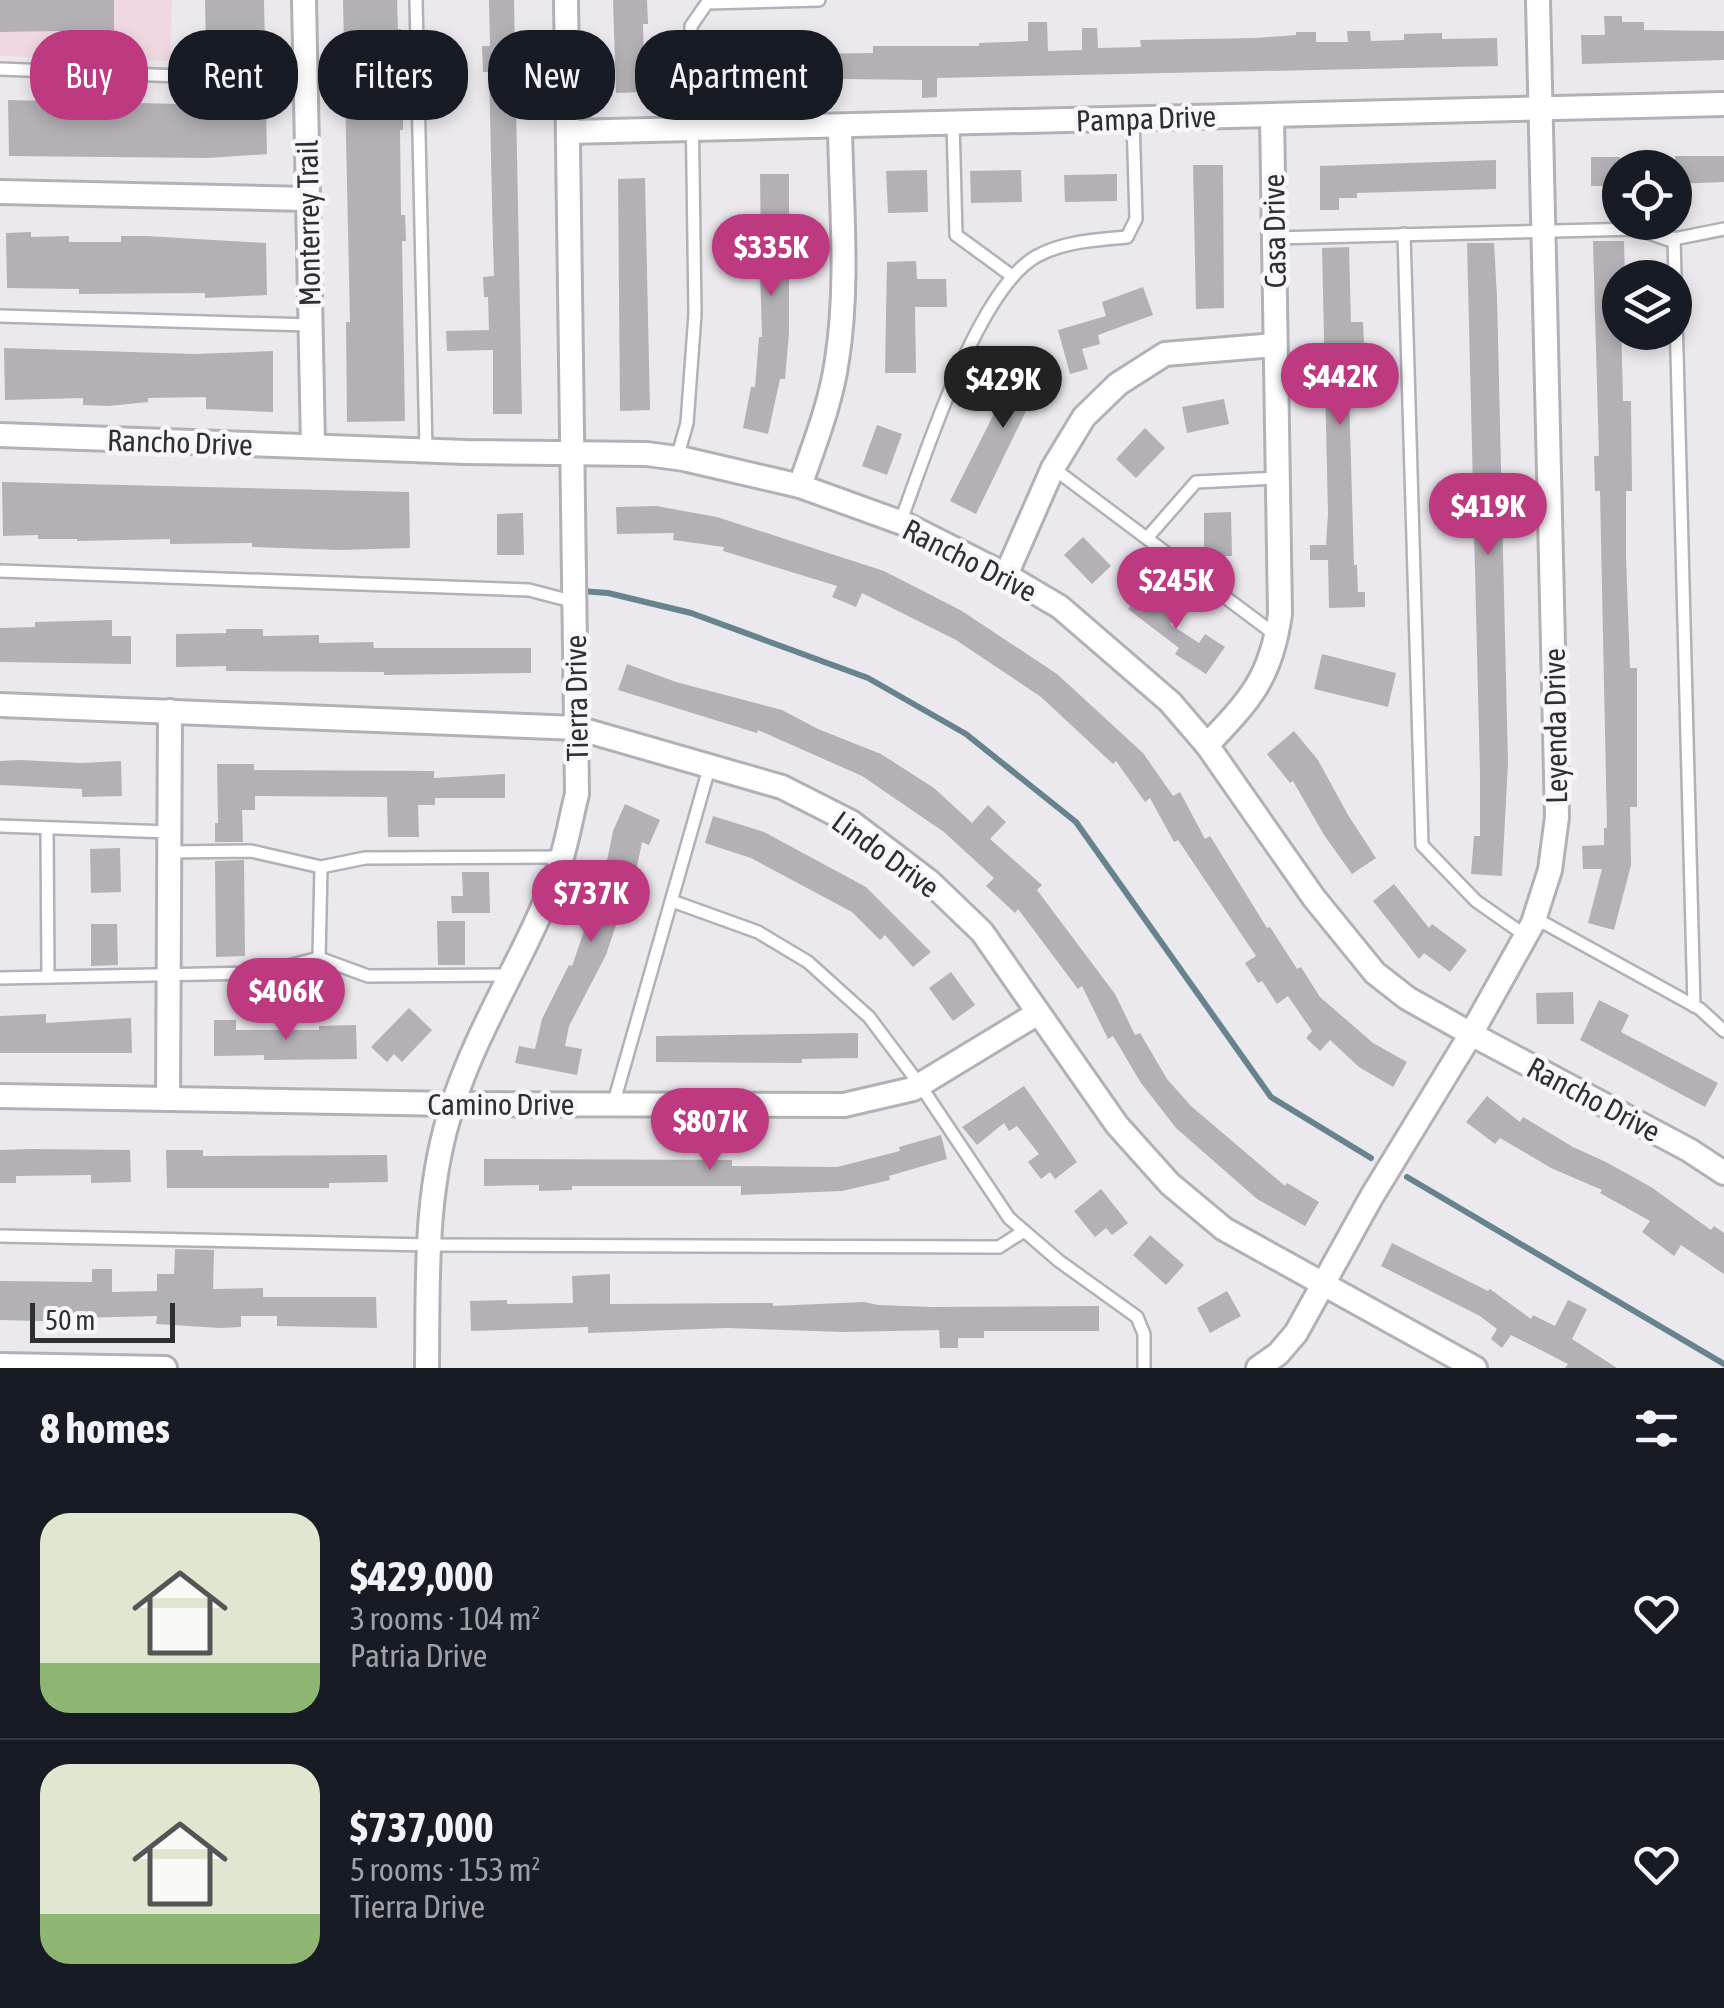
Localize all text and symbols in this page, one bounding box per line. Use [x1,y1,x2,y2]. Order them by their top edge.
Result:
chip: Buy [30,30,148,120]
chip: Rent [168,30,298,120]
chip: Filters [318,30,468,120]
chip: New [488,30,615,120]
chip: Apartment [635,30,843,120]
street label: Pampa Drive [1075,99,1217,137]
street label: Monterrey Trail [290,139,326,307]
map controls [1602,150,1692,350]
button: locate [1602,150,1692,240]
street label: Casa Drive [1256,174,1292,288]
pin: $335K [701,214,841,299]
text: $335K [734,228,808,265]
button: layers [1602,260,1692,350]
pin: $442K [1270,343,1410,428]
pin: $429K [933,346,1073,431]
text: $442K [1303,357,1377,394]
text: $429K [966,360,1040,397]
street label: Rancho Drive [107,422,253,462]
pin: $419K [1418,473,1558,558]
text: $419K [1451,487,1525,524]
street label: Rancho Drive [897,512,1043,608]
pin: $245K [1106,547,1246,632]
text: $245K [1139,561,1213,598]
street label: Tierra Drive [558,634,594,762]
street label: Leyenda Drive [1537,648,1573,804]
street label: Lindo Drive [826,804,946,904]
pin: $737K [521,860,661,945]
text: $737K [554,874,628,911]
pin: $406K [216,958,356,1043]
text: $406K [249,972,323,1009]
street label: Rancho Drive [1522,1050,1666,1148]
street label: Camino Drive [428,1087,574,1121]
pin: $807K [640,1088,780,1173]
text: $807K [673,1102,747,1139]
scale bar [30,1298,175,1342]
text: 50 m [45,1304,95,1336]
icon: filters [1629,1401,1684,1456]
text: 8 homes [40,1404,170,1452]
text: $429,000 [350,1552,494,1600]
icon: home [120,1553,240,1673]
icon: heart [1629,1586,1684,1641]
text: 3 rooms · 104 m² [350,1600,540,1637]
text: Patria Drive [350,1637,487,1674]
text: $737,000 [350,1803,494,1851]
icon: home [120,1804,240,1924]
icon: heart [1629,1837,1684,1892]
text: 5 rooms · 153 m² [350,1851,540,1888]
text: Tierra Drive [350,1888,485,1925]

